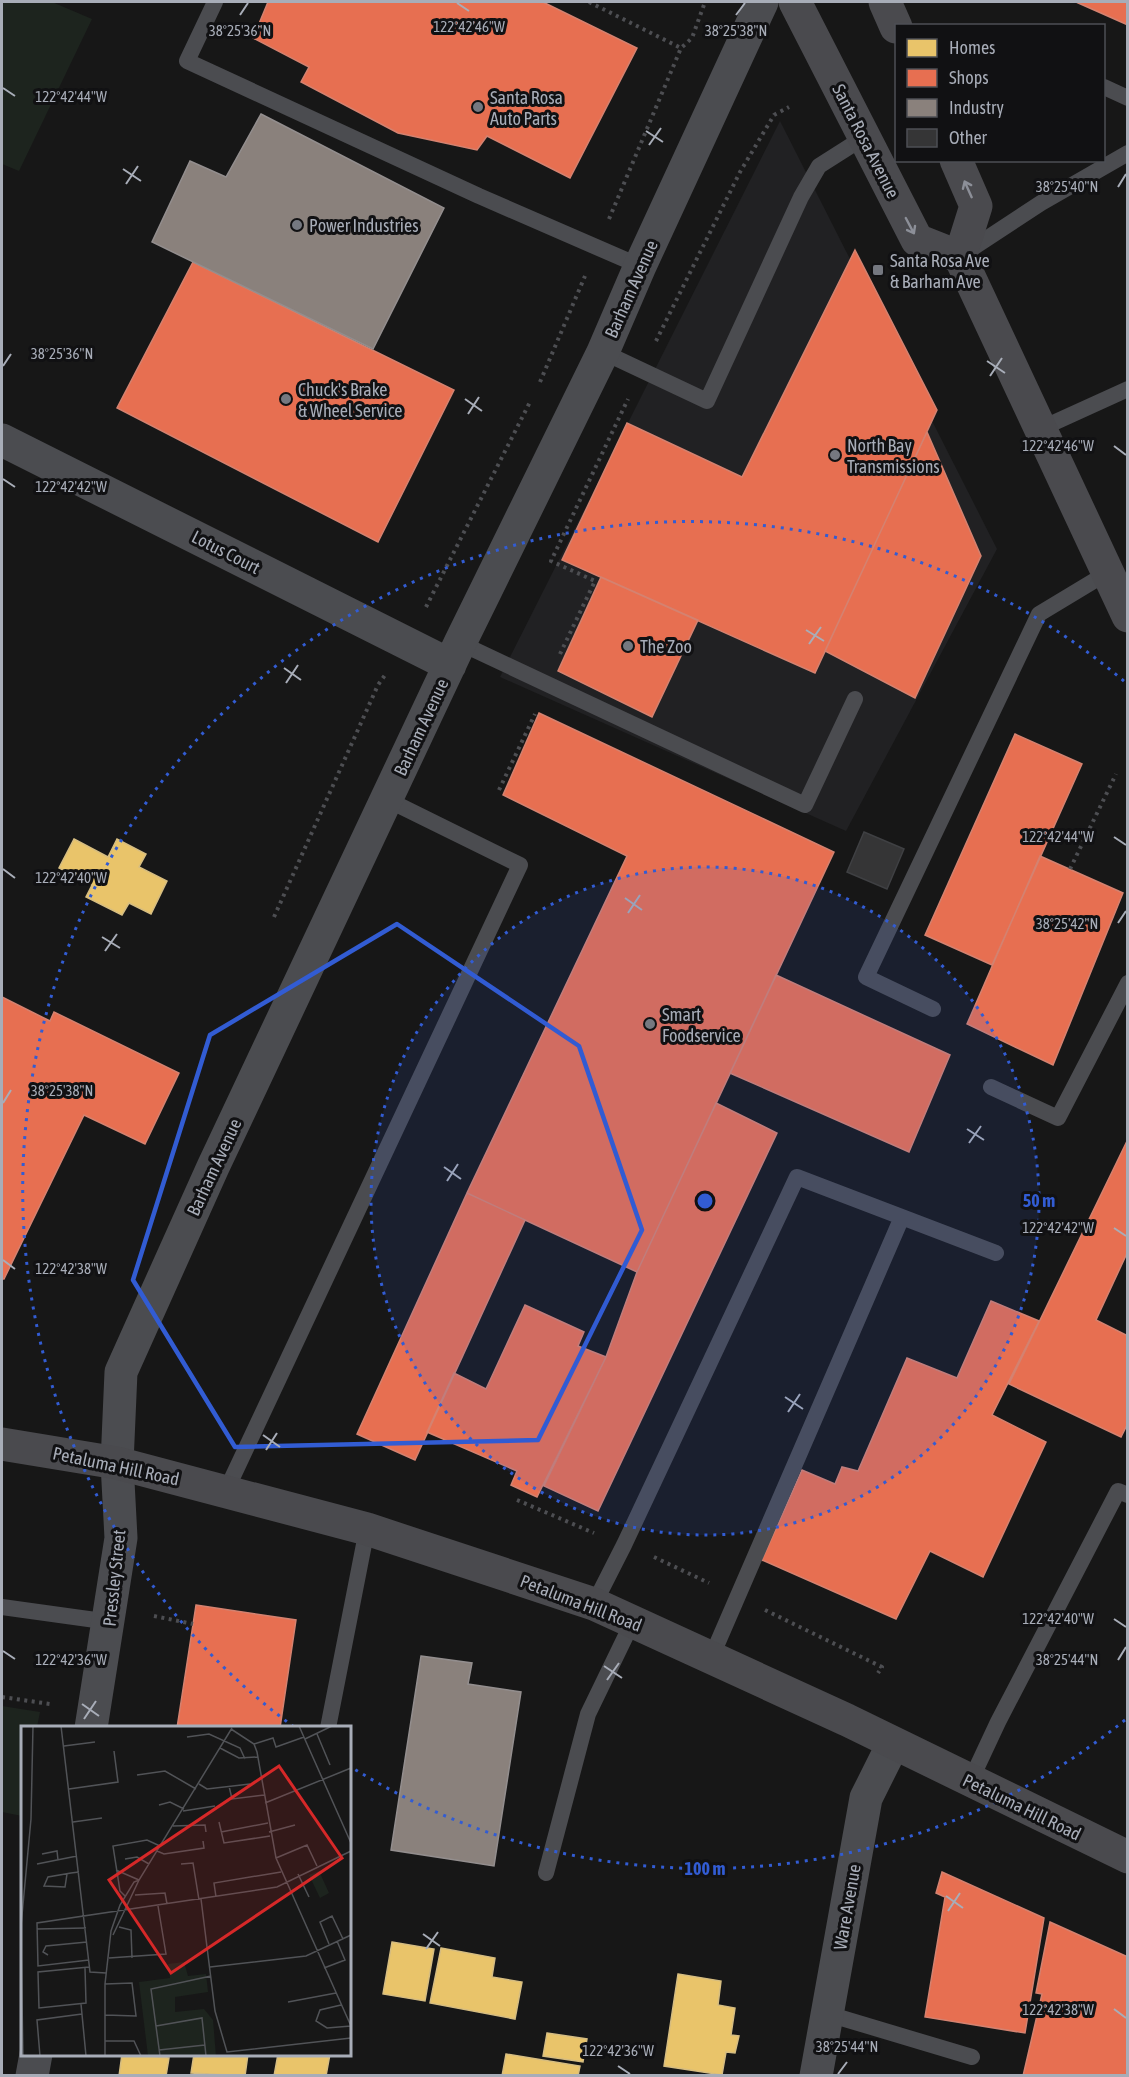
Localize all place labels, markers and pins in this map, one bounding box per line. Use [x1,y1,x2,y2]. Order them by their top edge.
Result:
place label: Santa Rosa Auto Parts [490,87,563,129]
marker: Santa Rosa Auto Parts [471,100,485,114]
place label: Power Industries [309,215,419,236]
marker: Power Industries [290,218,304,232]
place label: Santa Rosa Ave & Barham Ave [890,250,990,292]
marker: Santa Rosa Ave & Barham Ave [871,263,885,277]
place label: Chuck's Brake & Wheel Service [298,379,403,421]
marker: Chuck's Brake & Wheel Service [279,392,293,406]
place label: North Bay Transmissions [847,435,940,477]
marker: North Bay Transmissions [828,448,842,462]
place label: The Zoo [640,636,692,657]
marker: The Zoo [621,639,635,653]
place label: Smart Foodservice [662,1004,741,1046]
marker: Smart Foodservice [643,1017,657,1031]
centre of rings [695,1191,715,1211]

